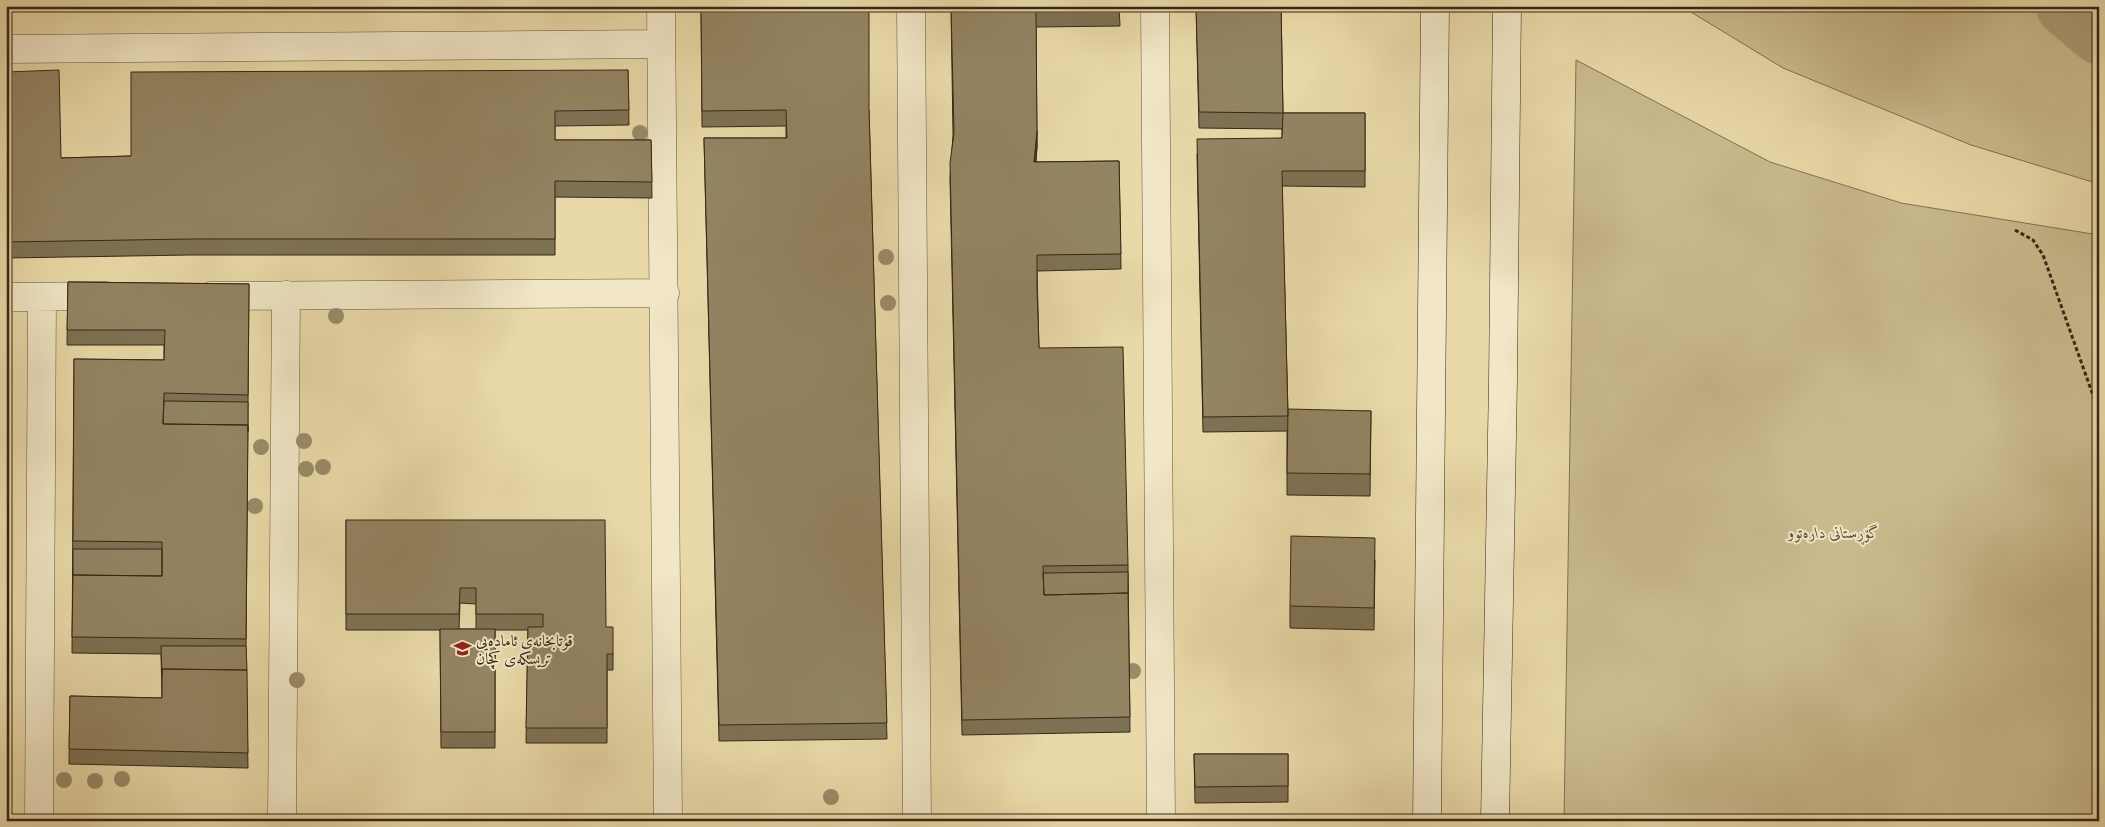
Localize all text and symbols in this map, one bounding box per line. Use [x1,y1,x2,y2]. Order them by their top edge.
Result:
park label: گۆڕستانی دارەتوو [1787,522,1880,546]
place label: قوتابخانەی ئامادەیی تریسکەی کچان [476,630,573,670]
school or university icon: قوتابخانەی ئامادەیی تریسکەی کچان [452,639,472,659]

